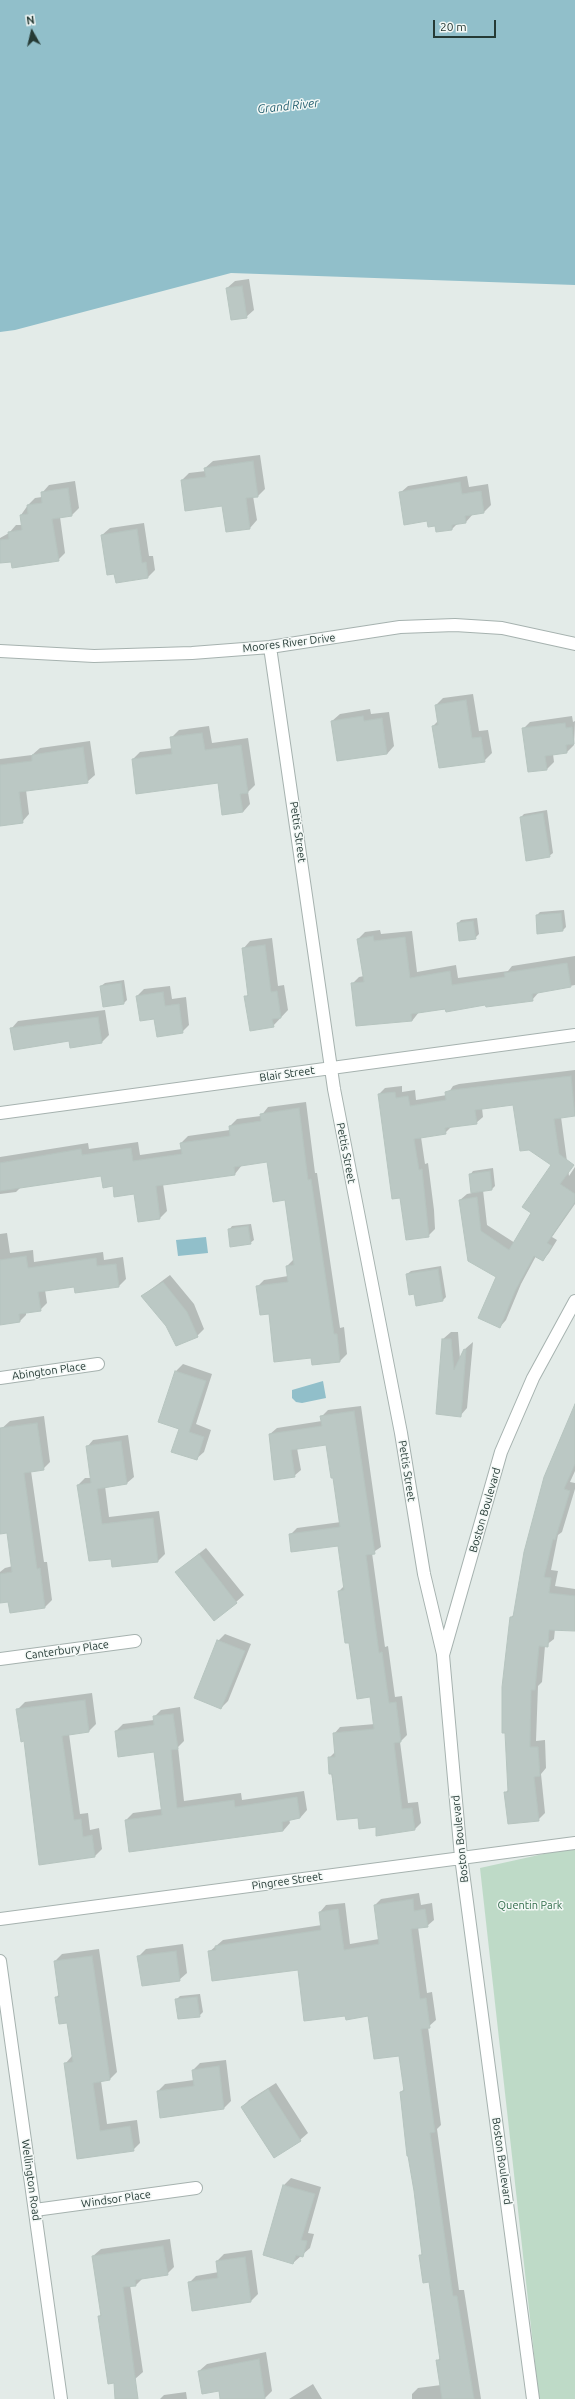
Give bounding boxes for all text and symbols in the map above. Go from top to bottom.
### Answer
north arrow [12,12,52,52]
scale bar [435,12,498,38]
text: N [25,14,35,27]
text: 20 m [440,20,467,33]
water label: Grand River [257,96,319,116]
street label: Moores River Drive [242,631,336,655]
street label: Pettis Street [287,801,309,863]
street label: Blair Street [259,1064,315,1084]
street label: Pettis Street [334,1121,358,1185]
street label: Abington Place [11,1359,87,1383]
street label: Pettis Street [396,1439,418,1503]
street label: Boston Boulevard [467,1466,503,1554]
street label: Canterbury Place [24,1638,110,1662]
street label: Boston Boulevard [449,1795,471,1883]
street label: Pingree Street [251,1869,323,1893]
park label: Quentin Park [498,1898,562,1912]
street label: Boston Boulevard [489,2117,515,2205]
street label: Wellington Road [19,2138,43,2222]
street label: Windsor Place [80,2188,152,2210]

